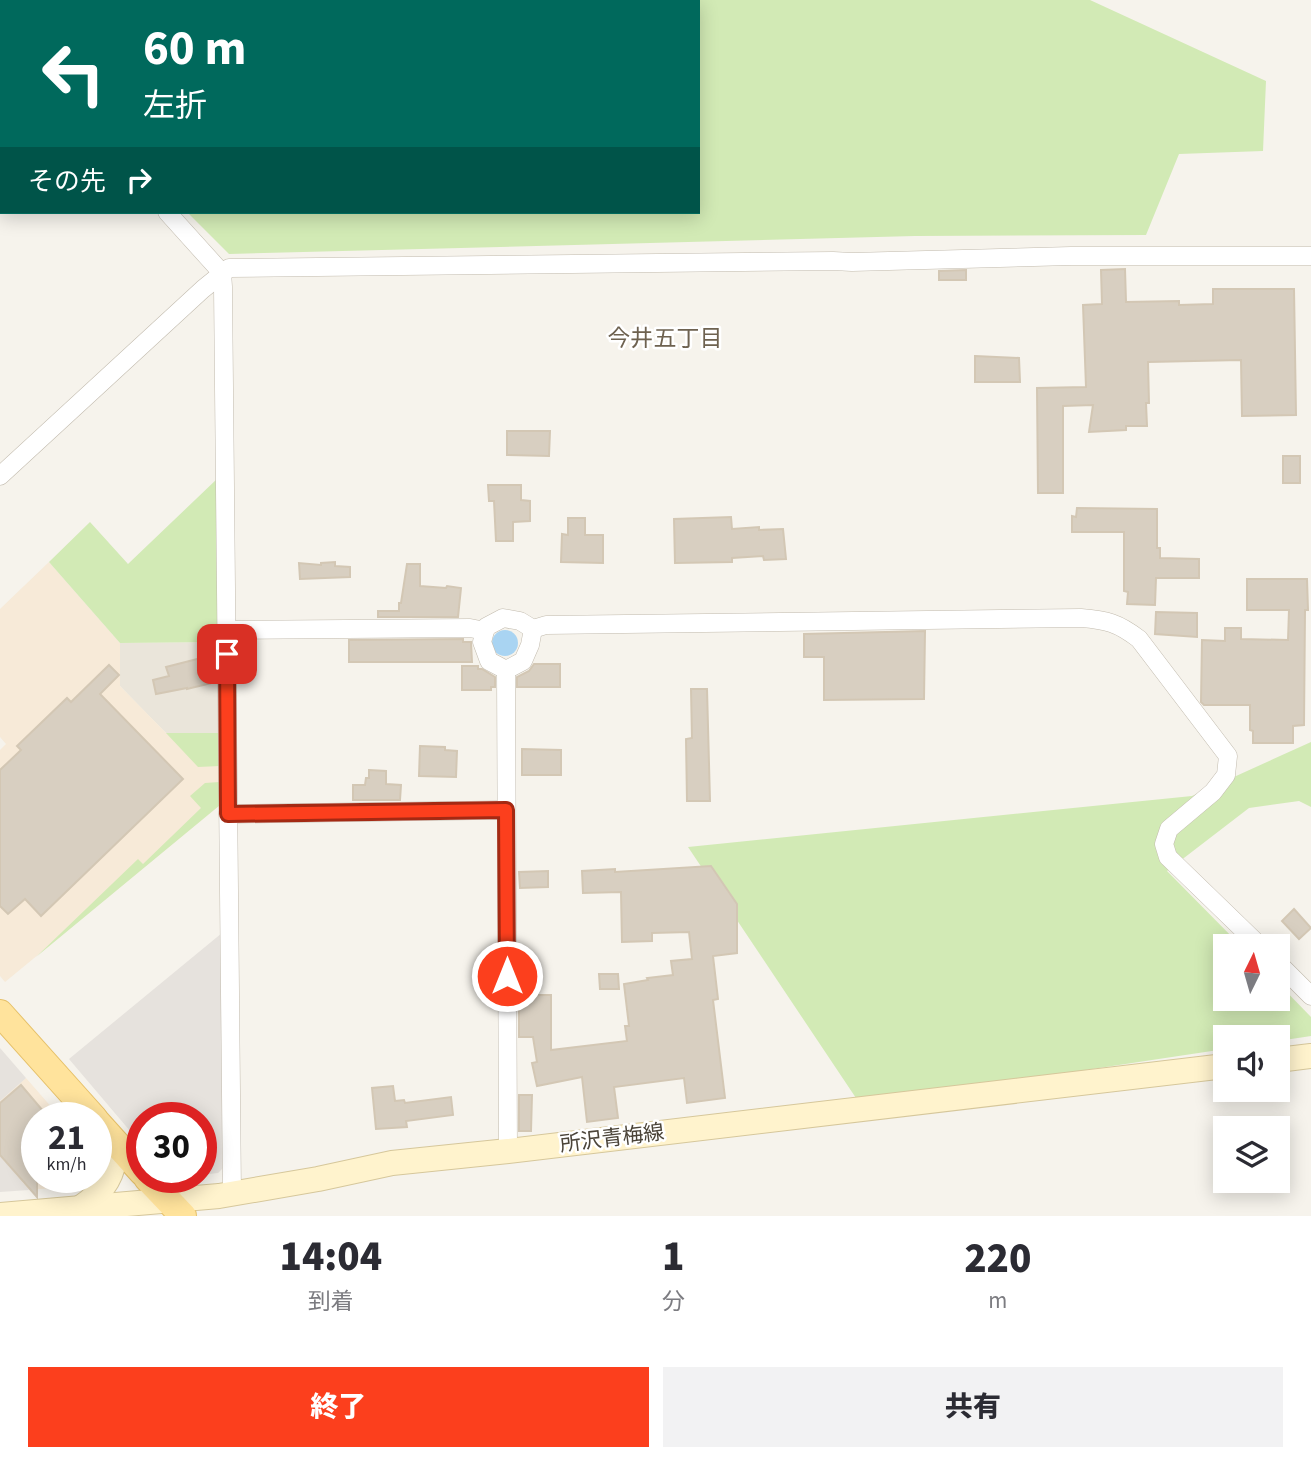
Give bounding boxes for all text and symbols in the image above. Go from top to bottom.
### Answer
text: 60 m [143,14,247,84]
icon: left [28,28,119,119]
text: 左折 [143,83,207,129]
icon: right [120,161,158,199]
text: その先 [28,163,106,200]
district label: 今井五丁目 [608,322,723,355]
pin [197,624,257,684]
icon: arrive [208,635,246,673]
north arrow [1213,934,1290,1012]
map controls [1213,934,1290,1193]
position arrow [470,939,544,1013]
button: sound [1213,1025,1290,1102]
speed limit sign: 30 [126,1102,217,1193]
text: 21 [48,1113,85,1163]
button: layers [1213,1116,1290,1193]
street label: 所沢青梅線 [558,1117,666,1159]
text: km/h [47,1152,86,1177]
text: 14:04 [279,1227,382,1287]
text: 1 [662,1227,684,1287]
text: 220 [964,1229,1031,1289]
text: m [988,1284,1007,1317]
text: 到着 [308,1285,354,1318]
text: 分 [662,1285,685,1318]
button: 終了 [28,1367,649,1447]
button: 共有 [663,1367,1283,1447]

